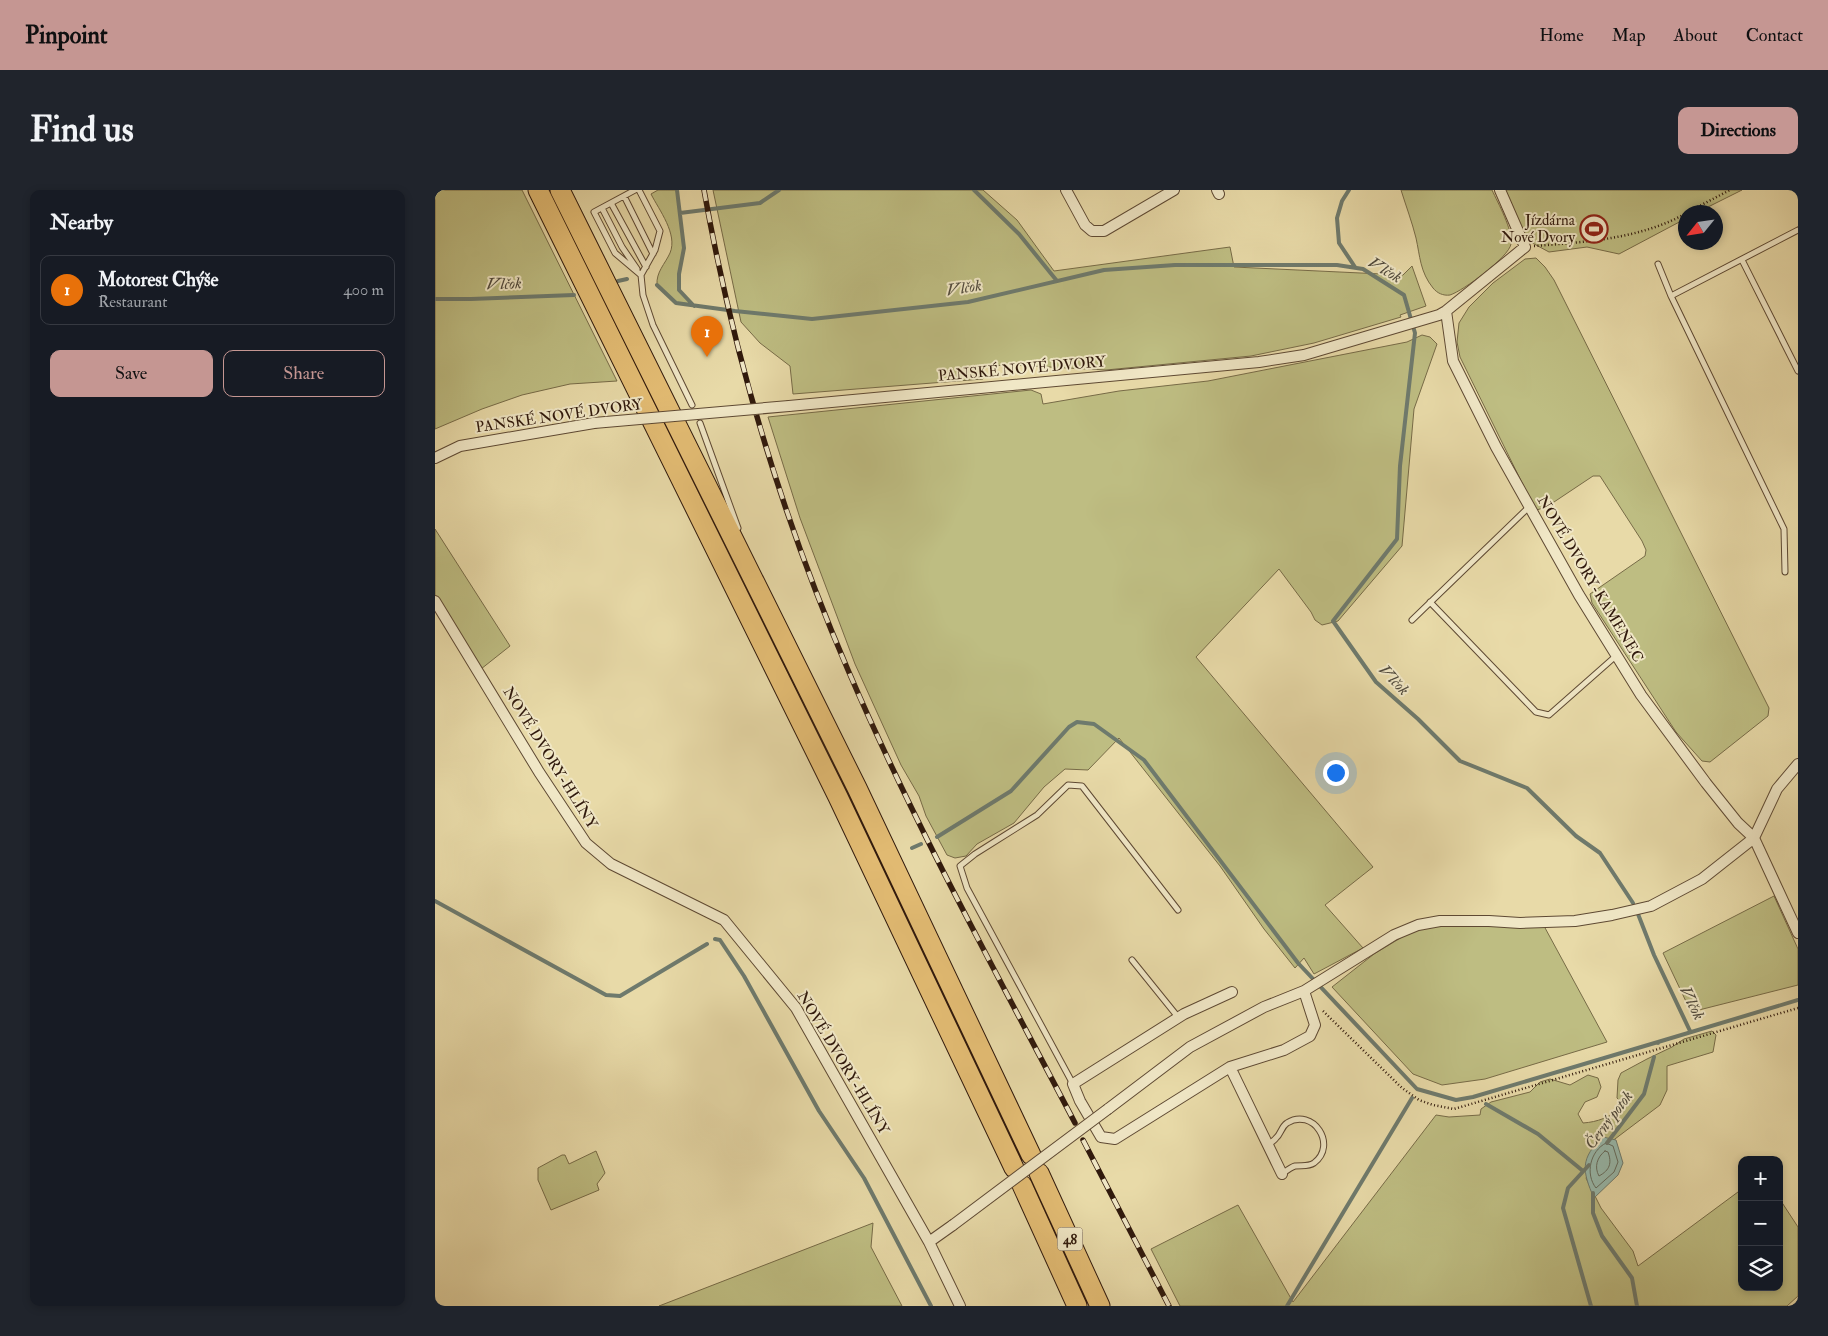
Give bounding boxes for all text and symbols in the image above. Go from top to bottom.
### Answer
text: Pinpoint [25,20,108,51]
text: Home [1539,24,1584,47]
text: Map [1612,24,1646,47]
text: About [1674,24,1718,47]
text: Contact [1746,24,1803,47]
button: Directions [1678,107,1798,154]
text: Find us [30,108,134,152]
north arrow [1678,205,1723,250]
text: Nearby [50,209,113,236]
place label: Jízdárna Nové Dvory [1501,211,1576,247]
sports icon: Jízdárna Nové Dvory [1579,214,1609,244]
water label: Vlčok [1365,252,1406,288]
text: Motorest Chýše [98,268,219,292]
water label: Vlčok [486,273,522,295]
water label: Vlčok [945,275,983,301]
text: 1 [64,280,70,300]
text: 400 m [343,280,384,300]
text: Restaurant [98,292,167,312]
pin: 1 [691,316,723,357]
button: Save [50,350,213,397]
button: Share [223,350,385,397]
street label: PANSKÉ NOVÉ DVORY [937,350,1107,386]
street label: PANSKÉ NOVÉ DVORY [474,393,644,437]
street label: NOVÉ DVORY-KAMENEC [1533,491,1649,666]
water label: Vlčok [1375,660,1414,700]
street label: NOVÉ DVORY-HLÍNY [499,682,604,833]
your location [1323,760,1349,786]
water label: Vlčok [1675,983,1709,1024]
street label: NOVÉ DVORY-HLÍNY [793,987,895,1139]
water label: Černý potok [1581,1087,1638,1153]
map controls [1738,1156,1783,1291]
button: + [1738,1156,1783,1201]
button: − [1738,1201,1783,1246]
road number: 48 [1057,1228,1083,1250]
button: layers [1738,1246,1783,1291]

